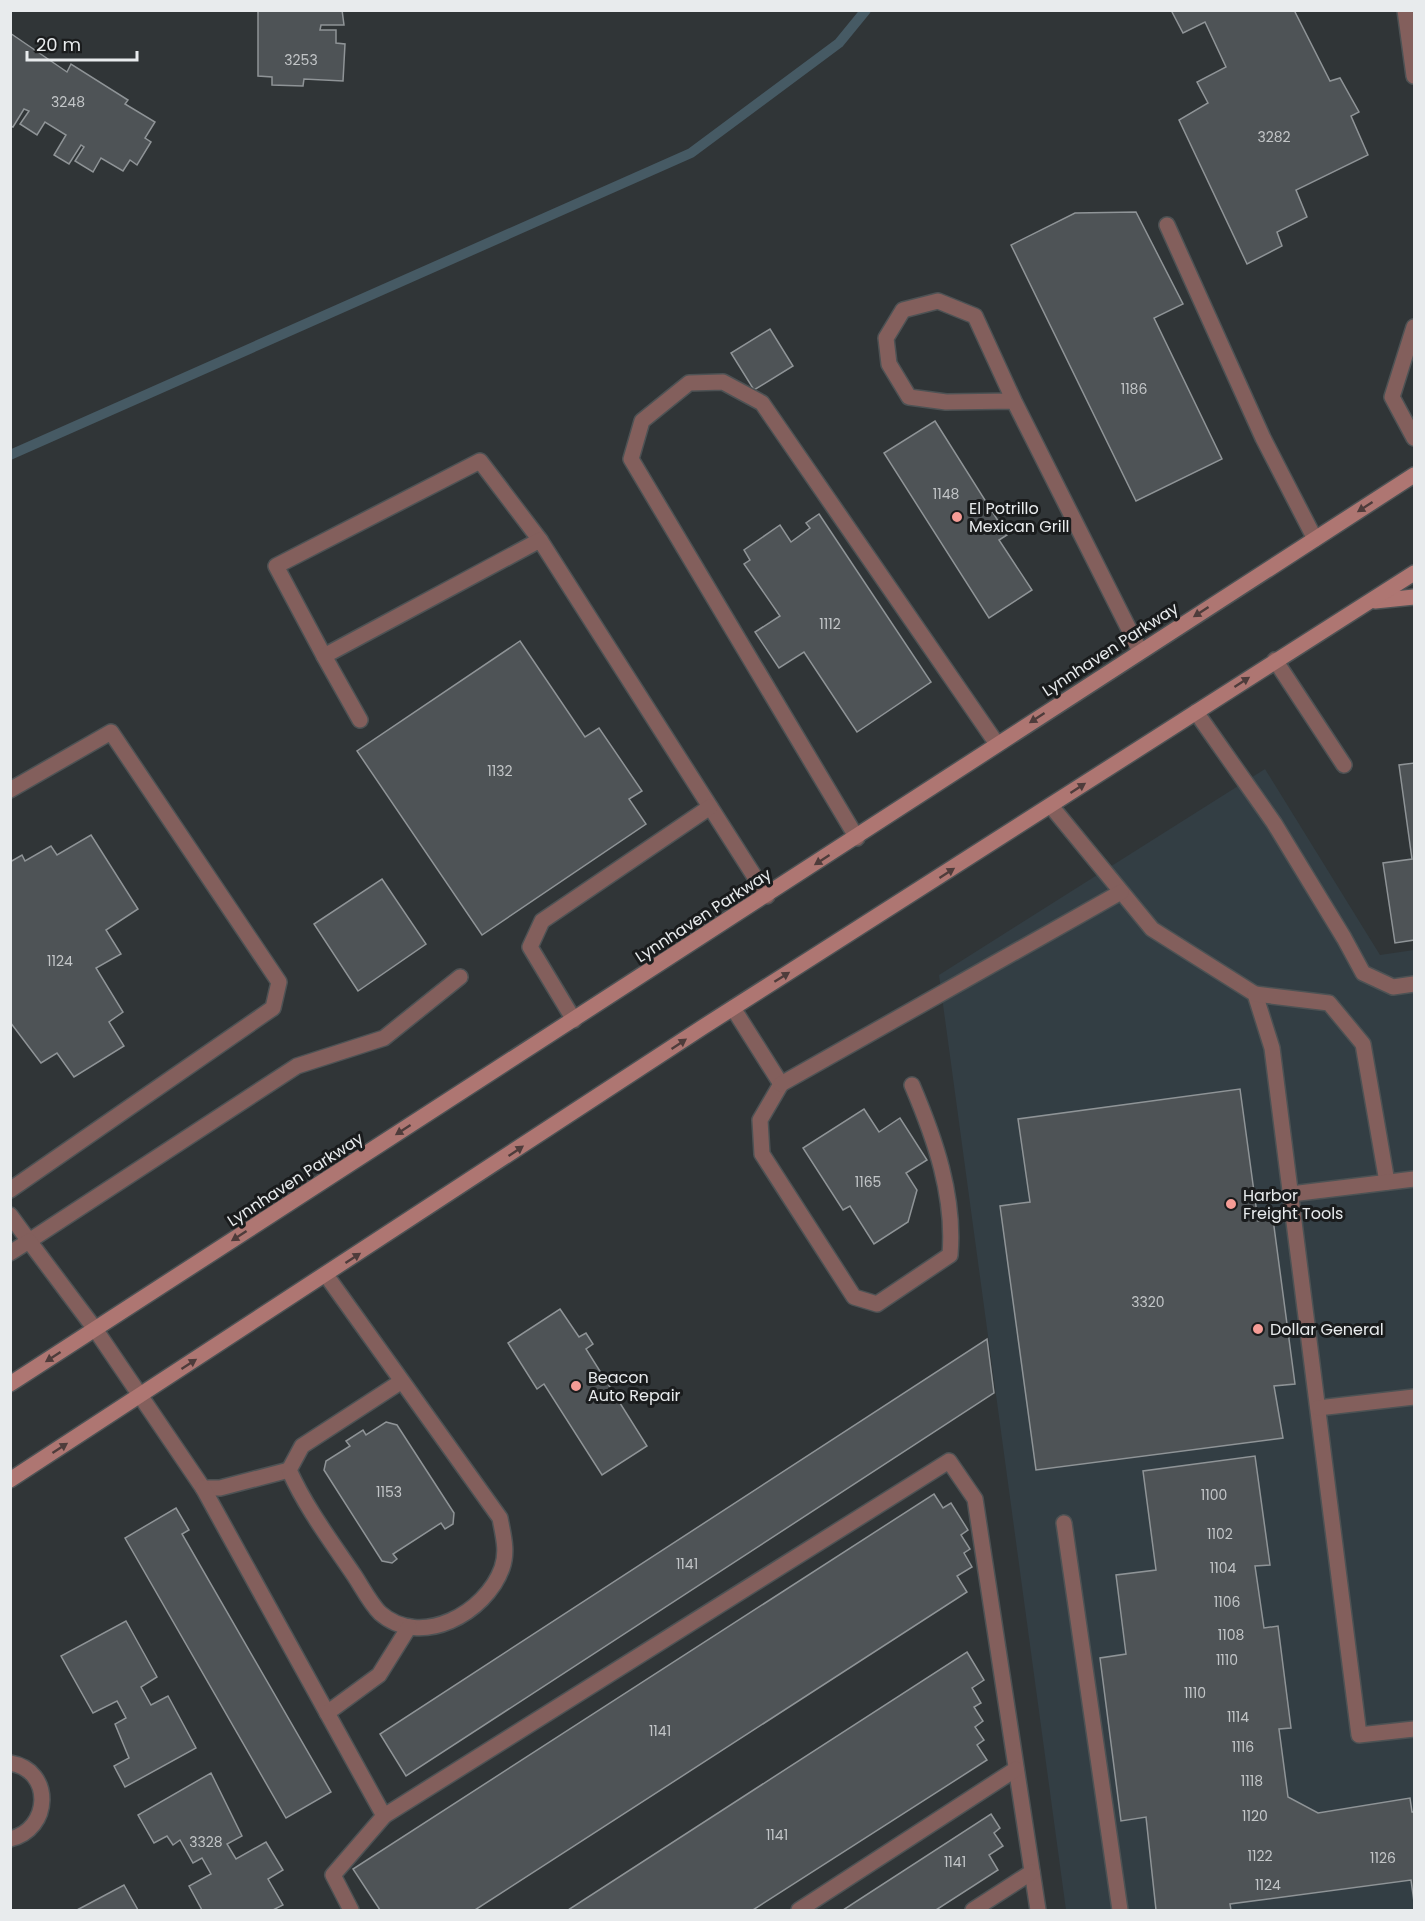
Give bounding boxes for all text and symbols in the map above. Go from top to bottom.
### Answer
scale bar [27,24,136,62]
text: 20 m [36,32,81,57]
house number: 3253 [284,50,318,70]
house number: 3248 [51,92,85,112]
house number: 3282 [1257,127,1291,147]
house number: 1186 [1121,379,1147,399]
house number: 1148 [933,484,959,504]
place label: El Potrillo Mexican Grill [969,497,1070,538]
one-way arrow [1357,501,1373,512]
marker: El Potrillo Mexican Grill [950,510,964,524]
street label: Lynnhaven Parkway [1038,597,1183,702]
one-way arrow [1193,606,1209,617]
house number: 1112 [819,614,841,634]
one-way arrow [1234,677,1250,688]
one-way arrow [1030,712,1046,724]
house number: 1132 [487,761,513,781]
one-way arrow [1070,783,1086,794]
one-way arrow [814,854,830,865]
street label: Lynnhaven Parkway [631,863,776,968]
one-way arrow [939,868,955,879]
house number: 1124 [47,951,73,971]
one-way arrow [774,972,791,983]
one-way arrow [670,1038,687,1049]
one-way arrow [394,1125,411,1136]
street label: Lynnhaven Parkway [223,1127,368,1232]
one-way arrow [508,1146,524,1157]
house number: 1165 [855,1172,881,1192]
place label: Harbor Freight Tools [1243,1184,1343,1225]
marker: Harbor Freight Tools [1224,1197,1238,1211]
one-way arrow [231,1230,247,1241]
one-way arrow [344,1252,361,1263]
house number: 3320 [1131,1292,1165,1312]
place label: Dollar General [1270,1318,1384,1341]
marker: Dollar General [1251,1322,1265,1336]
one-way arrow [44,1351,61,1362]
one-way arrow [181,1359,197,1370]
place label: Beacon Auto Repair [588,1366,681,1407]
marker: Beacon Auto Repair [569,1379,583,1393]
one-way arrow [51,1443,68,1454]
house number: 1153 [376,1482,402,1502]
house number: 1100 [1201,1485,1227,1505]
house number: 1102 [1207,1524,1233,1544]
house number: 1141 [676,1554,698,1574]
house number: 1104 [1210,1558,1236,1578]
house number: 1106 [1214,1592,1240,1612]
house number: 1108 [1218,1625,1244,1645]
house number: 1110 [1216,1650,1238,1670]
house number: 1110 [1184,1683,1206,1703]
house number: 1114 [1227,1707,1249,1727]
house number: 1141 [649,1721,671,1741]
house number: 1116 [1232,1737,1254,1757]
house number: 1118 [1241,1771,1263,1791]
house number: 1120 [1242,1806,1268,1826]
house number: 1141 [766,1825,788,1845]
house number: 3328 [189,1832,223,1852]
house number: 1122 [1247,1846,1273,1866]
house number: 1126 [1370,1848,1396,1868]
house number: 1141 [944,1852,966,1872]
house number: 1124 [1255,1875,1281,1895]

